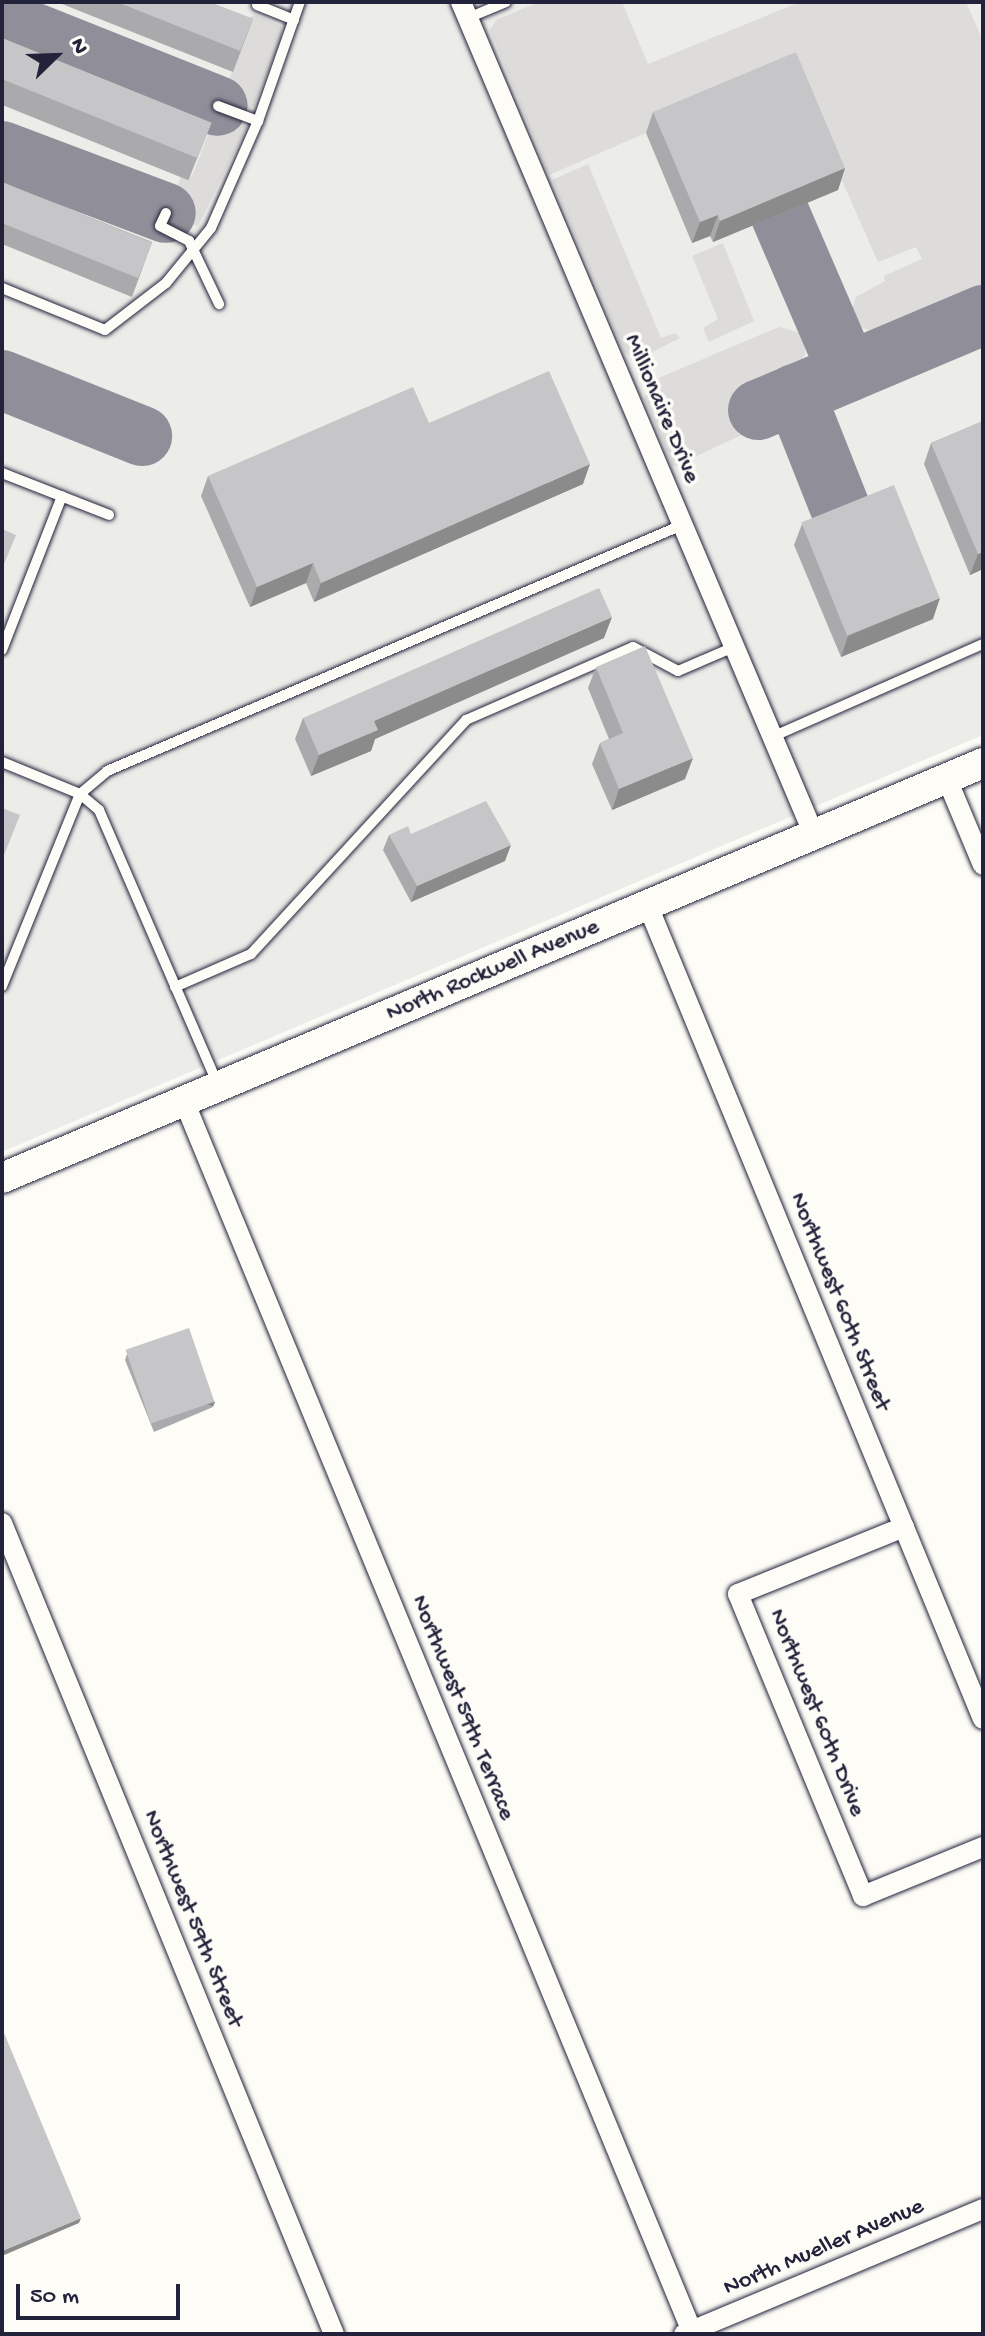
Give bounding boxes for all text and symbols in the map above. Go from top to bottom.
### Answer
north arrow [16,16,96,96]
text: N [63,35,93,58]
street label: Millionaire Drive [617,330,705,488]
street label: North Rockwell Avenue [382,913,604,1029]
street label: Northwest 60th Street [782,1189,896,1415]
street label: Northwest 59th Terrace [404,1591,520,1825]
street label: Northwest 60th Drive [761,1605,871,1821]
street label: Northwest 59th Street [135,1806,249,2032]
street label: North Mueller Avenue [720,2193,928,2303]
scale bar [20,2268,184,2318]
text: 50 m [30,2283,79,2312]

